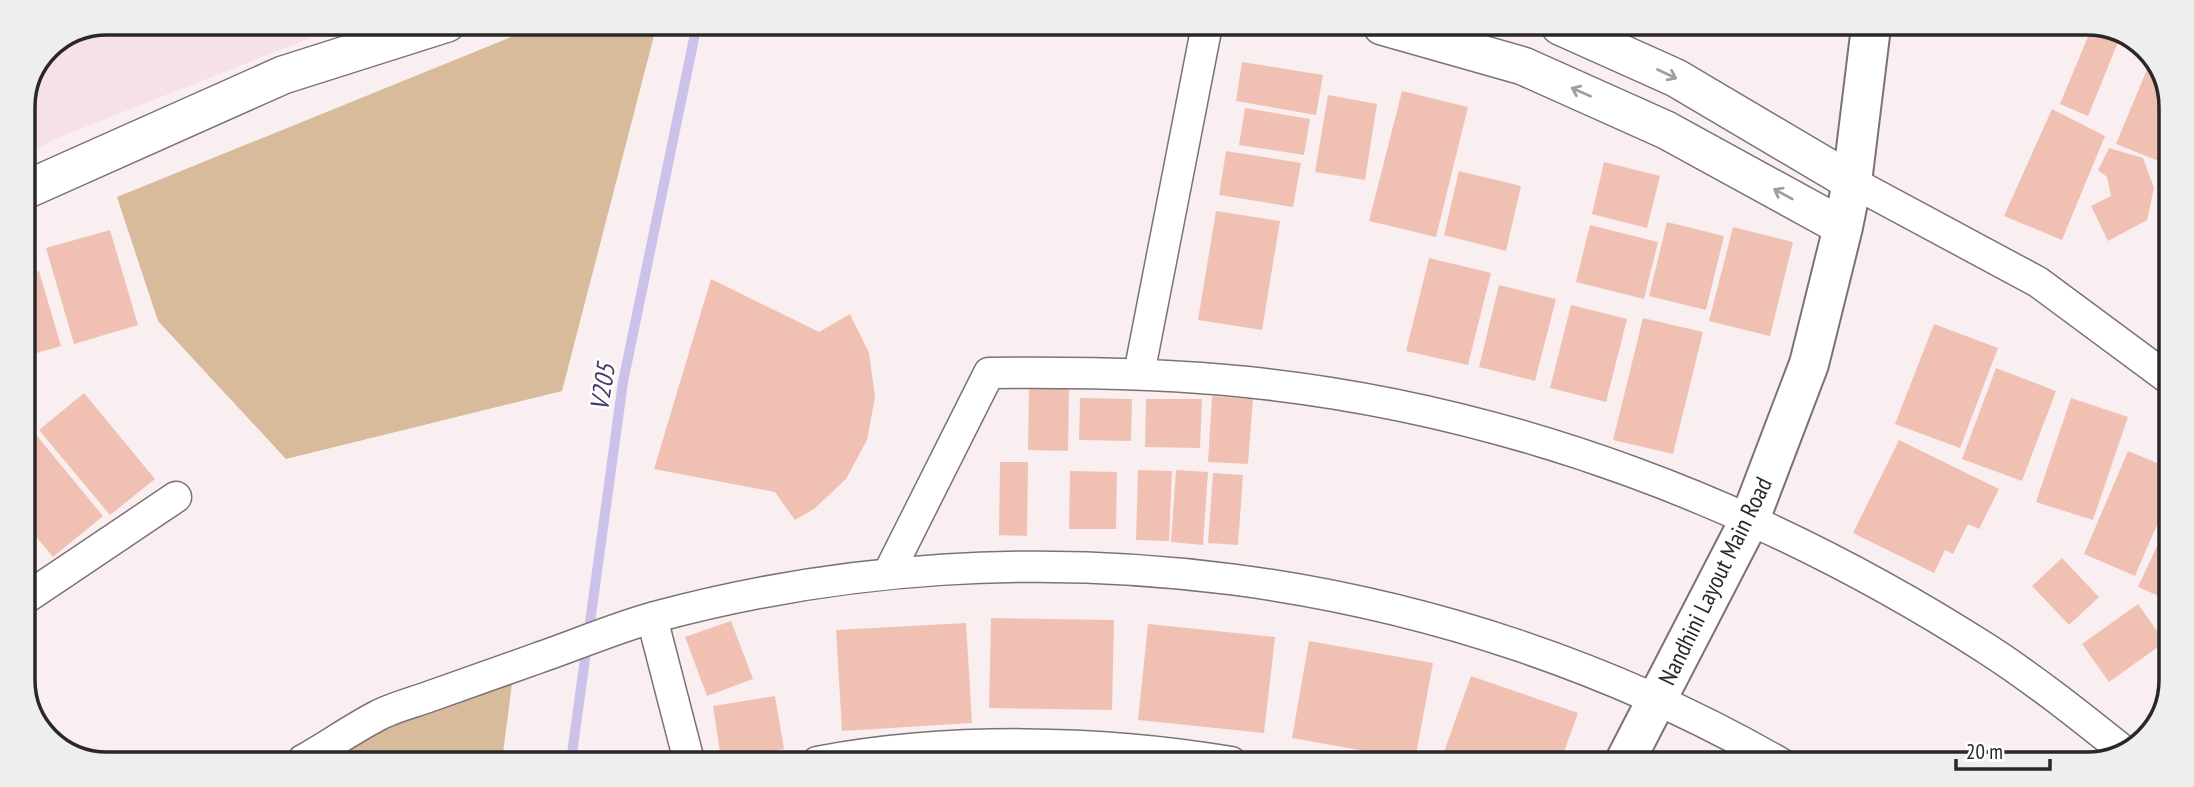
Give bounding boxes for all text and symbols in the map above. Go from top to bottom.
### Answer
one-way arrow [1656,68,1677,81]
one-way arrow [1570,85,1592,98]
one-way arrow [1774,187,1794,201]
water label: V205 [582,359,622,413]
street label: Nandhini Layout Main Road [1651,472,1779,690]
scale bar [1956,728,2050,772]
text: 20 m [1966,738,2003,765]

